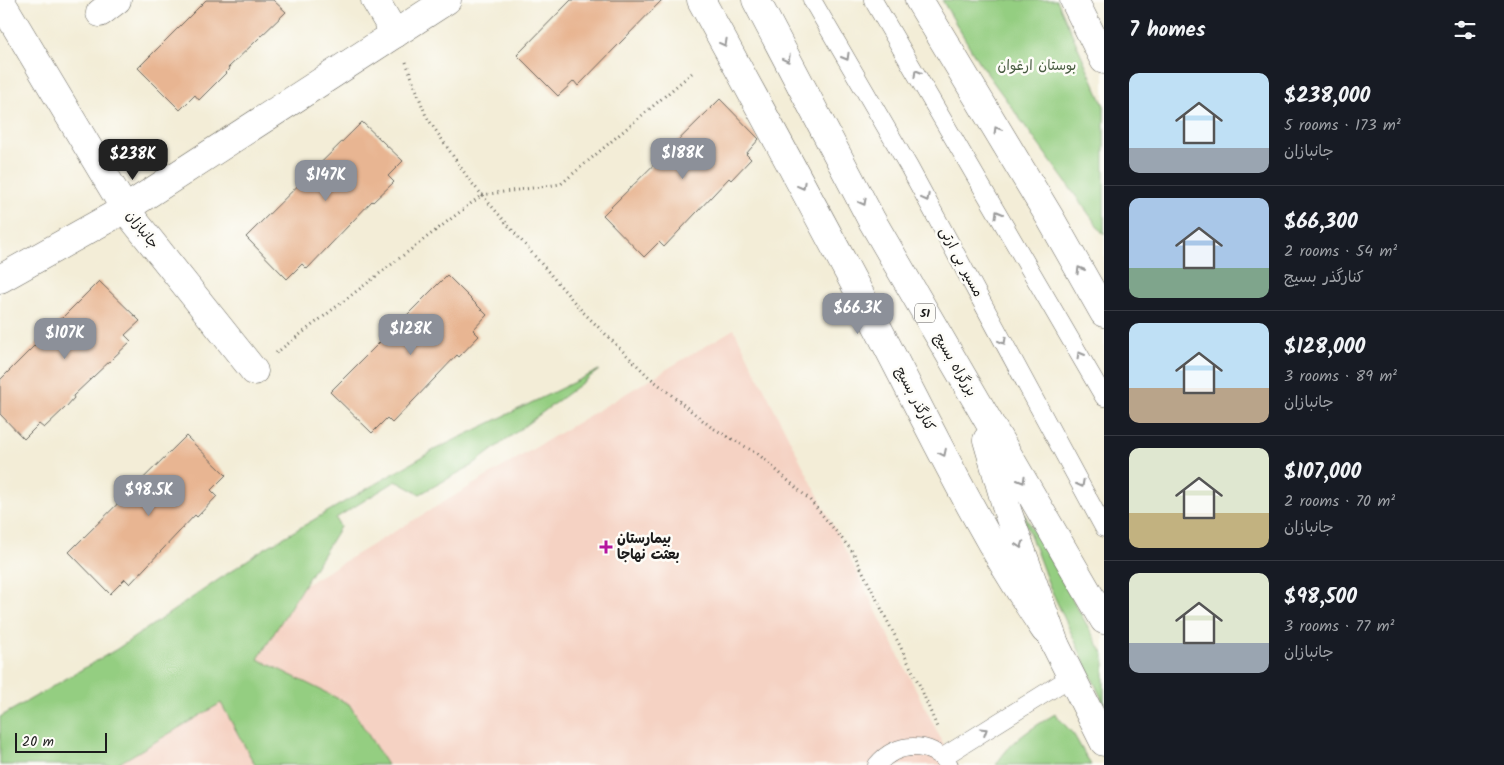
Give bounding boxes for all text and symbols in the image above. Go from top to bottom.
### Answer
text: 7 homes [1129,14,1206,47]
icon: filters [1451,16,1479,44]
one-way arrow [718,37,728,46]
one-way arrow [839,52,849,61]
one-way arrow [781,53,791,62]
park label: بوستان ارغوان [998,55,1076,77]
one-way arrow [913,70,923,79]
text: $238,000 [1284,80,1370,113]
icon: home [1169,93,1229,153]
text: 5 rooms · 173 m² [1284,113,1401,138]
one-way arrow [994,127,1004,136]
pin: $238K [98,138,168,181]
pin: $188K [648,138,718,180]
text: جانبازان [1284,139,1334,164]
text: $188K [662,141,704,166]
text: $238K [110,142,156,167]
pin: $147K [291,160,361,202]
text: $147K [306,163,346,188]
one-way arrow [796,180,806,189]
one-way arrow [920,193,930,202]
one-way arrow [857,197,867,206]
street label: جانبازان [120,206,164,254]
text: $66,300 [1284,206,1358,239]
one-way arrow [995,210,1005,219]
icon: home [1169,218,1229,278]
street label: مسیر بی ارتی [933,223,989,301]
text: 2 rooms · 54 m² [1284,239,1397,264]
text: کنارگذر بسیج [1284,265,1364,290]
one-way arrow [1076,267,1086,276]
pin: $66.3K [817,292,899,335]
text: $66.3K [834,296,883,321]
road number: 51 [915,304,935,322]
pin: $128K [376,314,446,356]
text: $128K [390,317,432,342]
pin: $107K [30,318,100,360]
text: $107K [45,321,85,346]
street label: بزرگراه بسیج [928,329,982,401]
text: $128,000 [1284,331,1365,364]
one-way arrow [997,336,1007,345]
icon: home [1169,343,1229,403]
one-way arrow [1076,351,1086,360]
street label: کنارگذر بسیج [889,363,941,435]
text: 3 rooms · 89 m² [1284,364,1397,389]
text: جانبازان [1284,390,1334,415]
one-way arrow [936,448,947,457]
text: $107,000 [1284,456,1361,489]
icon: home [1169,468,1229,528]
pin: $98.5K [108,474,190,517]
one-way arrow [1015,475,1025,484]
text: $98.5K [125,478,173,503]
one-way arrow [1074,479,1084,488]
text: 2 rooms · 70 m² [1284,489,1395,514]
text: جانبازان [1284,515,1334,540]
place label: بیمارستان بعثت نهاجا [617,528,680,566]
marker: بیمارستان بعثت نهاجا [599,540,613,554]
one-way arrow [1014,540,1024,549]
text: $98,500 [1284,581,1357,614]
icon: home [1169,593,1229,653]
text: 3 rooms · 77 m² [1284,614,1394,639]
text: جانبازان [1284,640,1334,665]
one-way arrow [979,727,988,737]
scale bar [15,730,108,753]
text: 20 m [22,731,54,753]

